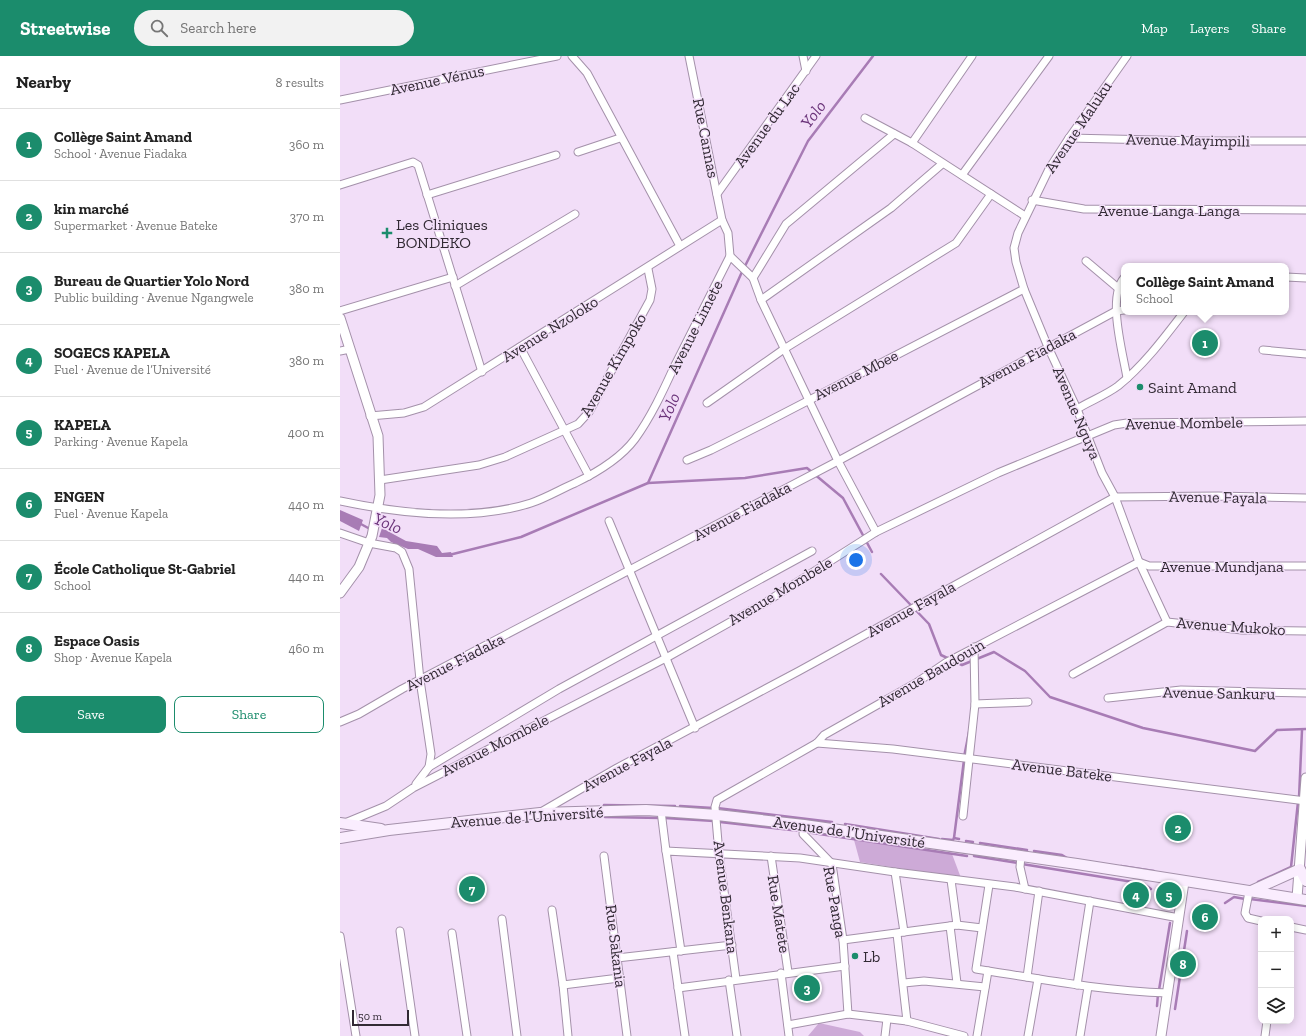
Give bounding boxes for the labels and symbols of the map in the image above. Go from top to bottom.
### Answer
street label: Avenue Vénus [388,61,486,99]
street label: Avenue Maluku [1040,78,1116,176]
street label: Avenue du Lac [730,79,804,171]
street label: Rue Cannas [689,96,723,180]
water label: Yolo [796,96,830,132]
street label: Avenue Mayimpili [1126,129,1251,151]
street label: Avenue Langa Langa [1098,201,1240,220]
place label: Les Cliniques BONDEKO [396,215,488,252]
marker: Les Cliniques BONDEKO [381,227,393,239]
street label: Avenue Limete [663,277,727,377]
street label: Avenue Nzoloko [498,292,602,366]
street label: Avenue Kimpoko [576,310,650,420]
street label: Avenue Fiadaka [975,324,1079,392]
pin: 1 [1192,328,1218,358]
street label: Avenue Mbee [811,346,901,404]
street label: Avenue Nguya [1049,364,1105,463]
place label: Saint Amand [1148,378,1237,397]
marker: Saint Amand [1135,382,1145,392]
water label: Yolo [654,390,684,424]
street label: Avenue Mombele [1125,412,1243,434]
street label: Avenue Fiadaka [690,477,794,545]
street label: Avenue Fayala [1169,487,1268,507]
water label: Yolo [371,508,405,538]
your location [846,550,866,570]
street label: Avenue Mombele [725,552,835,630]
street label: Avenue Mundjana [1160,557,1284,576]
street label: Avenue Fayala [863,577,959,641]
street label: Avenue Mukoko [1176,613,1286,639]
street label: Avenue Fiadaka [403,629,508,695]
street label: Avenue Baudouin [874,634,989,711]
street label: Avenue Sankuru [1162,683,1276,703]
street label: Avenue Mombele [438,710,552,780]
street label: Avenue Fayala [579,732,675,795]
street label: Avenue Bateke [1011,754,1113,786]
street label: Avenue de l’Université [450,802,604,832]
street label: Avenue de l’Université [772,812,926,852]
pin: 2 [1165,813,1191,843]
street label: Avenue Benkana [710,839,742,955]
street label: Rue Panga [819,865,851,940]
pin: 7 [459,874,485,904]
street label: Rue Matete [763,874,795,954]
pin: 4 [1123,880,1149,910]
pin: 5 [1156,880,1182,910]
pin: 6 [1192,902,1218,932]
street label: Rue Sakania [601,903,631,989]
place label: Lb [863,947,880,966]
pin: 8 [1170,949,1196,979]
marker: Lb [850,951,860,961]
pin: 3 [794,973,820,1003]
scale bar [352,1008,409,1027]

